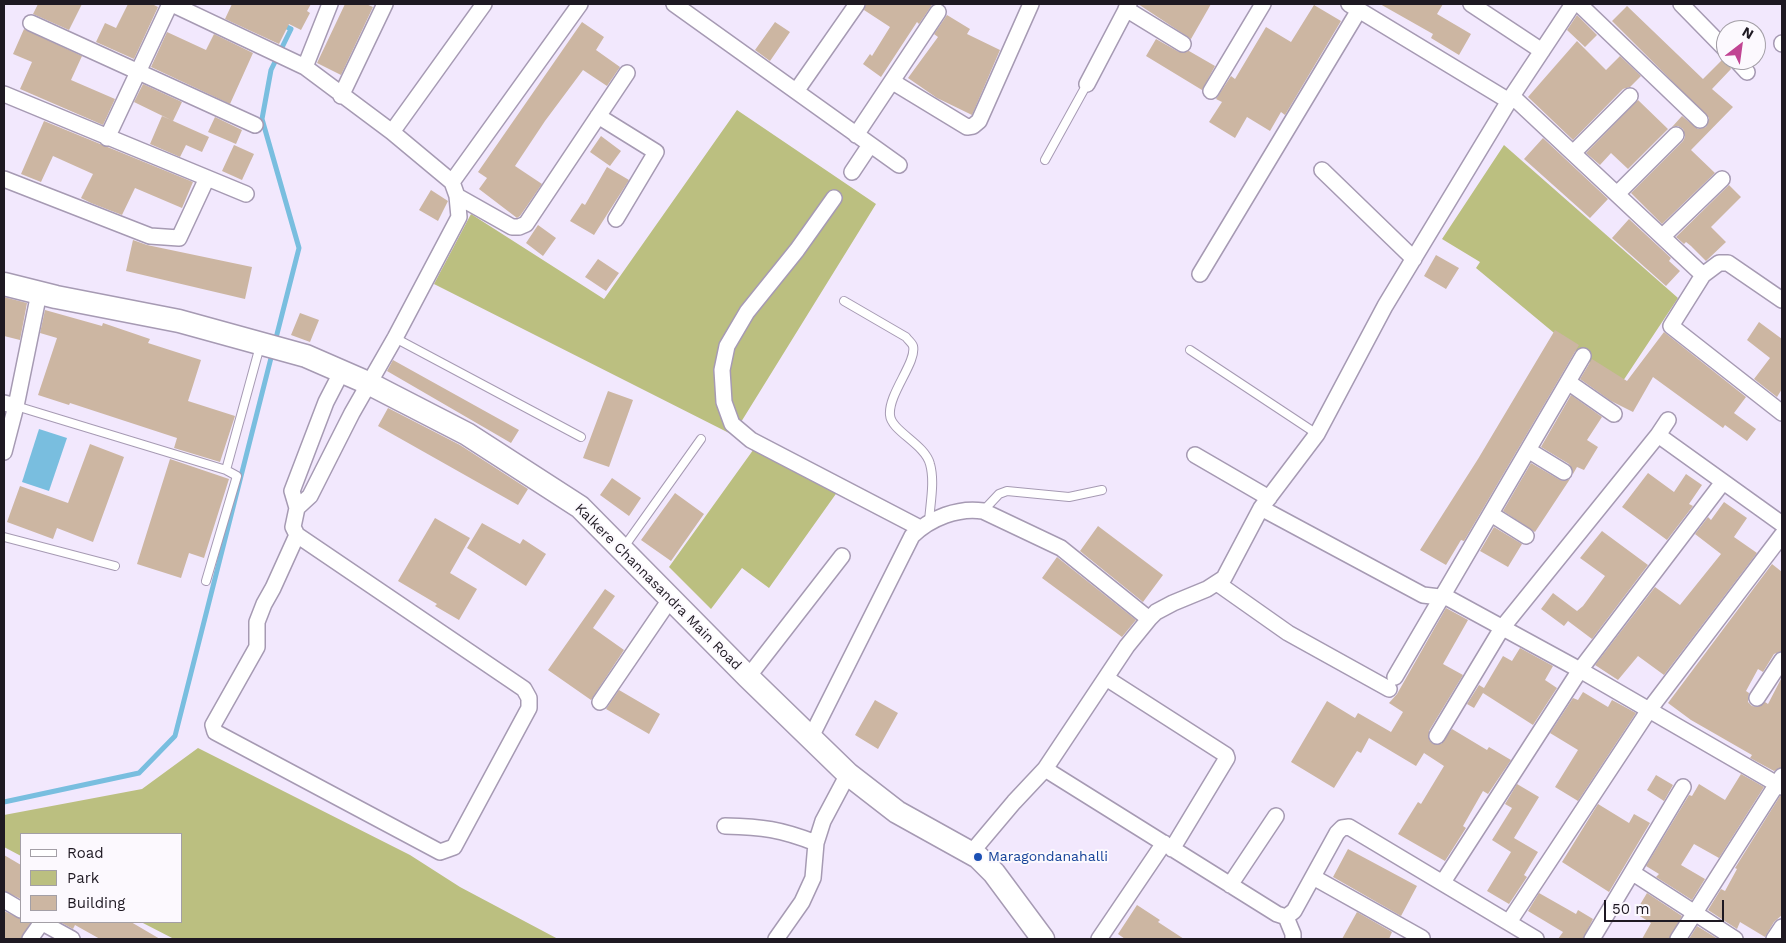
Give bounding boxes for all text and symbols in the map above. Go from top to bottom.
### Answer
north arrow [1716,20,1766,70]
text: N [1740,23,1756,42]
street label: Kalkere Channasandra Main Road [571,500,745,674]
legend [20,833,182,923]
text: Road [67,844,104,862]
place label: Maragondanahalli [988,849,1108,865]
marker: Maragondanahalli [972,851,984,863]
text: Park [67,869,99,887]
scale bar [1606,890,1726,922]
text: Building [67,894,125,912]
text: 50 m [1612,900,1649,918]

